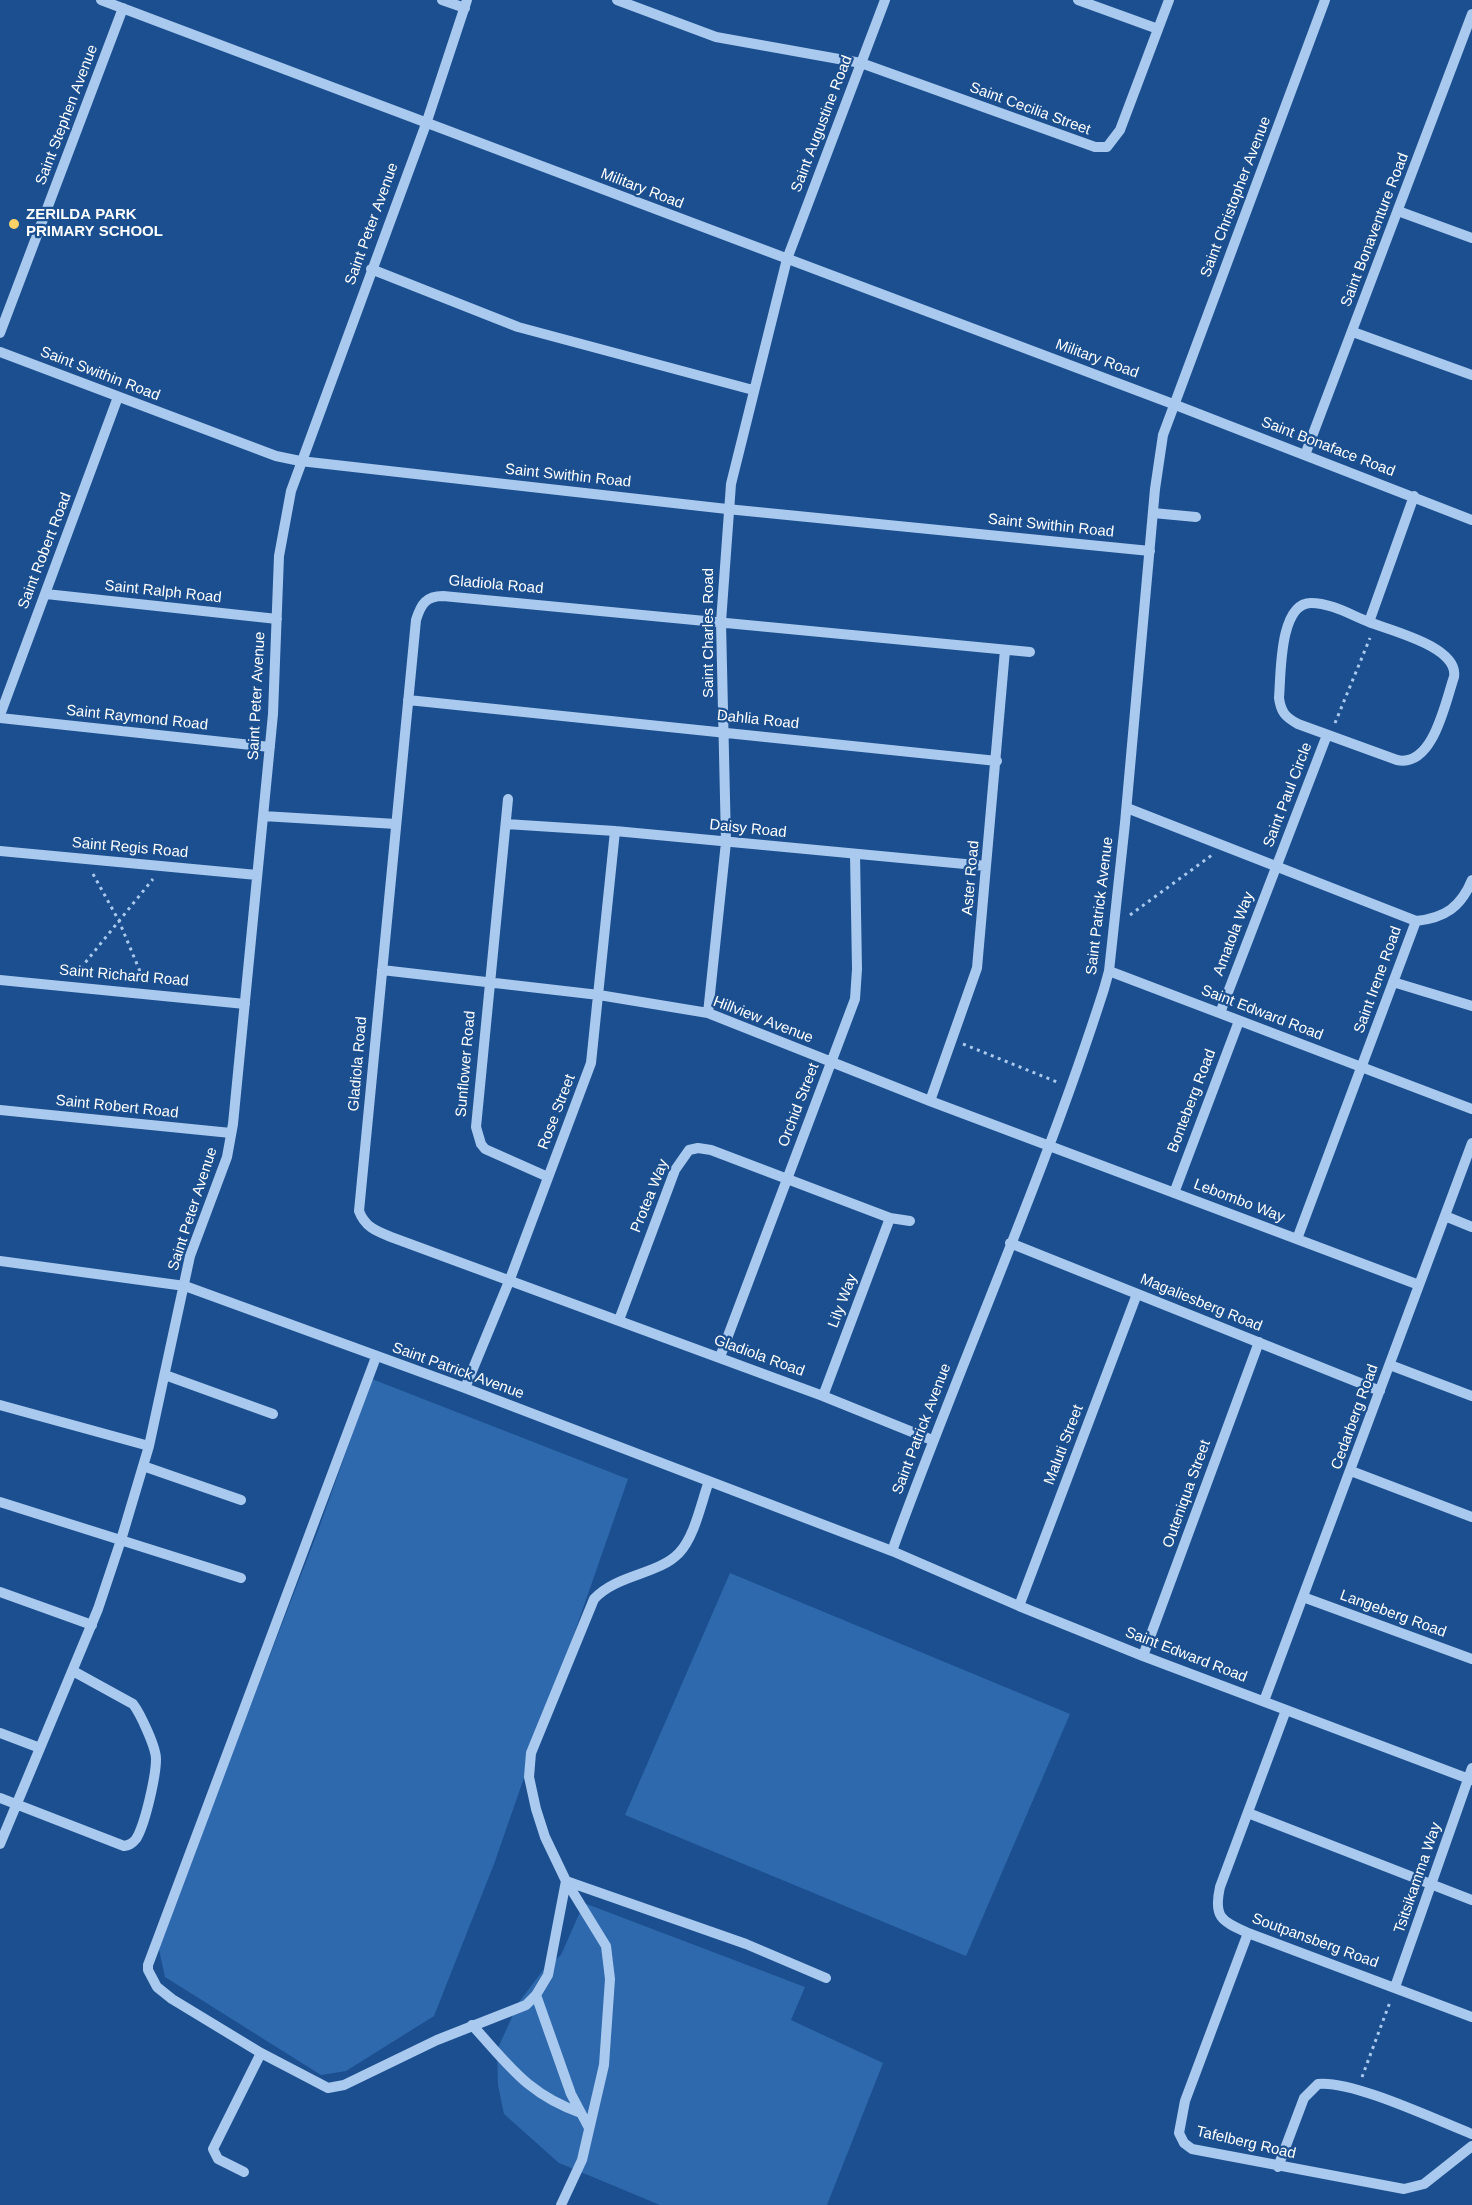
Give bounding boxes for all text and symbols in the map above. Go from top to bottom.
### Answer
street label: Saint Stephen Avenue [32,42,102,188]
street label: Saint Augustine Road [788,53,856,195]
street label: Saint Cecilia Street [967,79,1093,139]
street label: Saint Christopher Avenue [1197,114,1275,280]
street label: Saint Bonaventure Road [1337,150,1413,310]
street label: Saint Peter Avenue [341,160,403,288]
street label: Military Road [598,165,686,213]
place label: ZERILDA PARK PRIMARY SCHOOL [26,206,163,241]
marker: ZERILDA PARK PRIMARY SCHOOL [7,217,21,231]
street label: Military Road [1053,336,1141,382]
street label: Saint Swithin Road [38,343,162,405]
street label: Saint Bonaface Road [1259,413,1397,481]
street label: Saint Swithin Road [504,460,632,492]
street label: Saint Robert Road [14,490,76,612]
street label: Saint Swithin Road [987,510,1115,542]
street label: Saint Charles Road [700,568,718,698]
street label: Gladiola Road [448,572,544,598]
street label: Saint Ralph Road [104,577,222,607]
street label: Saint Peter Avenue [245,631,269,761]
street label: Saint Raymond Road [65,702,209,734]
street label: Dahlia Road [716,707,800,733]
street label: Saint Paul Circle [1260,740,1316,850]
street label: Daisy Road [709,816,787,842]
street label: Saint Regis Road [71,834,189,862]
street label: Saint Patrick Avenue [1083,836,1117,976]
street label: Aster Road [959,840,983,916]
street label: Amatola Way [1210,889,1258,979]
street label: Saint Irene Road [1350,924,1406,1036]
street label: Saint Richard Road [58,961,190,991]
street label: Saint Edward Road [1198,981,1326,1045]
street label: Hillview Avenue [710,993,816,1047]
street label: Sunflower Road [452,1010,480,1118]
street label: Gladiola Road [345,1016,371,1112]
street label: Bonteberg Road [1164,1047,1220,1155]
street label: Orchid Street [775,1061,823,1149]
street label: Rose Street [534,1072,580,1152]
street label: Saint Robert Road [55,1092,179,1122]
street label: Saint Peter Avenue [165,1145,221,1273]
street label: Protea Way [627,1157,673,1235]
street label: Lebombo Way [1191,1175,1287,1227]
street label: Magaliesberg Road [1137,1270,1265,1336]
street label: Lily Way [825,1272,861,1330]
street label: Gladiola Road [711,1331,807,1381]
street label: Saint Patrick Avenue [390,1339,526,1403]
street label: Saint Patrick Avenue [889,1361,955,1497]
street label: Cedarberg Road [1328,1362,1382,1472]
street label: Maluti Street [1041,1402,1087,1488]
street label: Outeniqua Street [1159,1438,1215,1550]
street label: Langeberg Road [1337,1586,1449,1642]
street label: Saint Edward Road [1122,1623,1250,1687]
street label: Tsitsikamma Way [1391,1820,1445,1936]
street label: Soutpansberg Road [1249,1910,1381,1972]
street label: Tafelberg Road [1194,2123,1298,2163]

